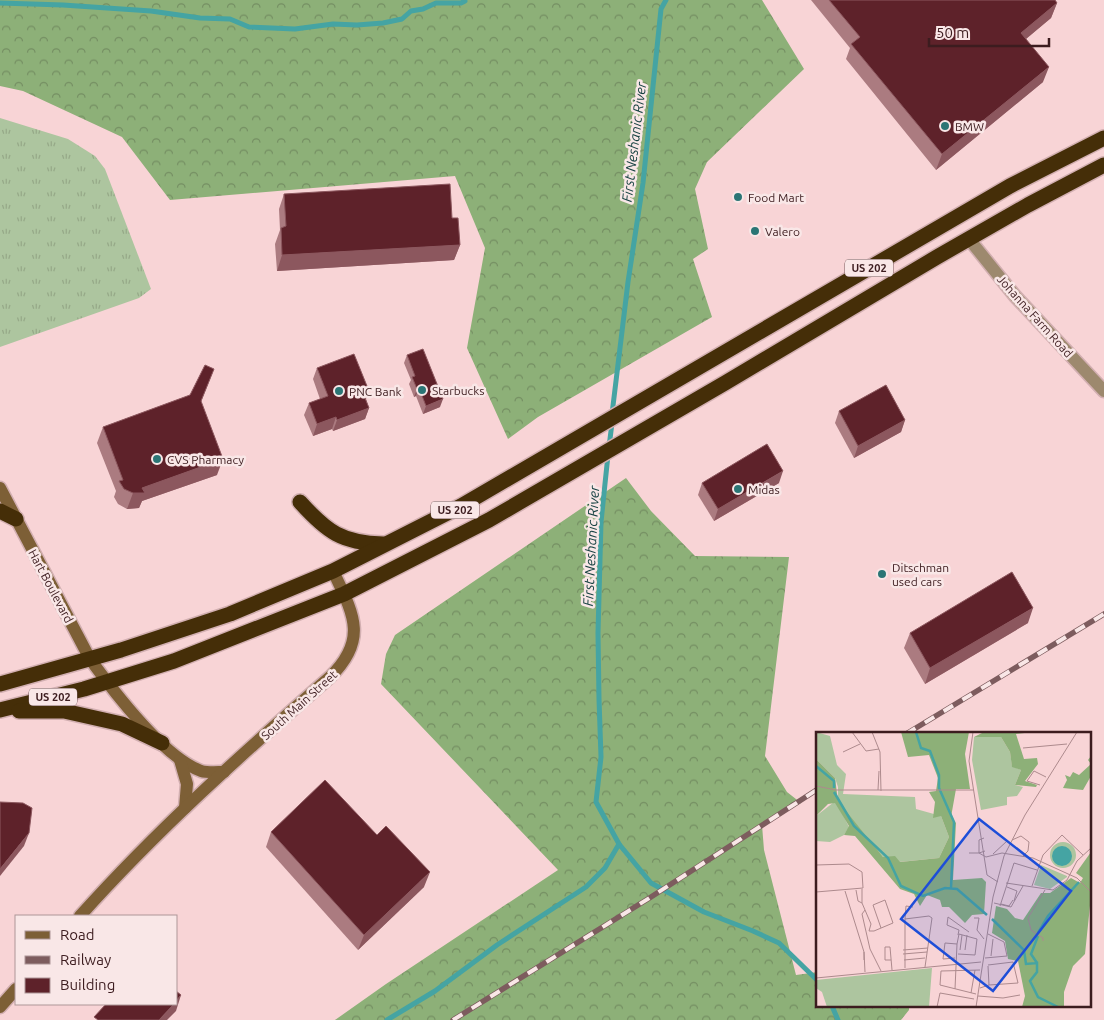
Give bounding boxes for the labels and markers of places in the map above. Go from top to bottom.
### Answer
marker: BMW [939,120,951,132]
place label: BMW [955,120,984,133]
marker: Food Mart [732,191,744,203]
place label: Food Mart [748,191,804,204]
marker: Valero [749,225,761,237]
place label: Valero [765,225,800,238]
marker: Starbucks [416,384,428,396]
place label: Starbucks [432,384,484,397]
marker: PNC Bank [333,385,345,397]
place label: PNC Bank [349,385,402,398]
marker: CVS Pharmacy [151,453,163,465]
place label: CVS Pharmacy [167,453,244,466]
marker: Midas [732,483,744,495]
place label: Midas [748,483,780,496]
place label: Ditschman used cars [892,561,949,588]
marker: Ditschman used cars [876,568,888,580]

